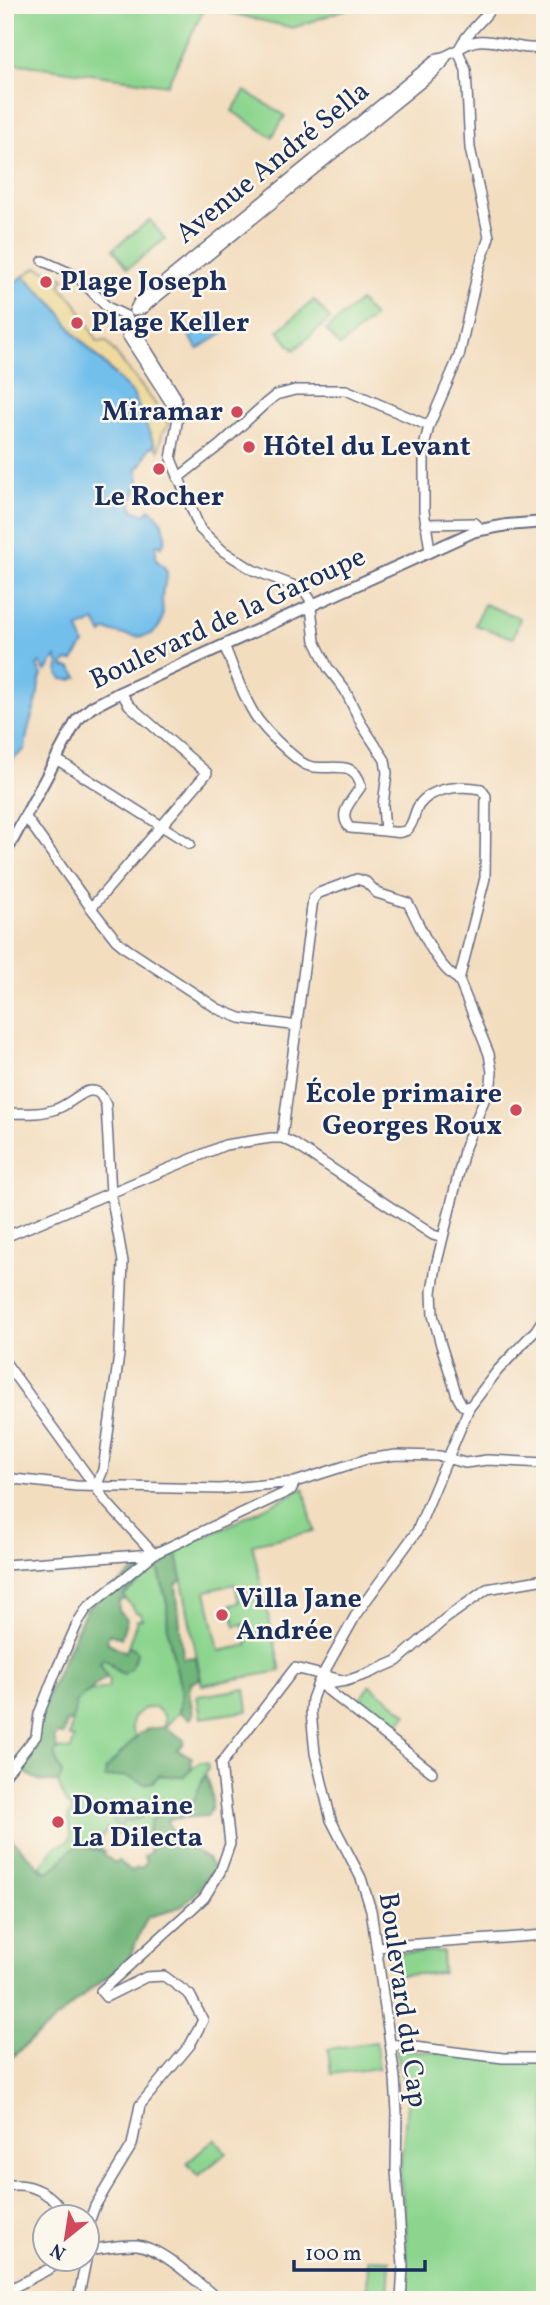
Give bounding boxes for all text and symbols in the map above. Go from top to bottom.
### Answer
street label: Avenue André Sella [168,73,378,253]
place label: Plage Joseph [60,263,227,302]
marker: Plage Joseph [38,274,54,290]
place label: Plage Keller [91,304,249,343]
marker: Plage Keller [69,315,85,331]
place label: Miramar [102,393,223,432]
marker: Miramar [229,404,245,420]
place label: Hôtel du Levant [263,428,471,467]
marker: Hôtel du Levant [241,439,257,455]
marker: Le Rocher [151,461,167,477]
place label: Le Rocher [94,478,224,517]
street label: Boulevard de la Garoupe [84,538,372,700]
place label: École primaire Georges Roux [306,1075,502,1146]
marker: École primaire Georges Roux [508,1102,524,1118]
place label: Villa Jane Andrée [236,1580,362,1651]
marker: Villa Jane Andrée [214,1607,230,1623]
place label: Domaine La Dilecta [72,1787,203,1858]
marker: Domaine La Dilecta [50,1814,66,1830]
street label: Boulevard du Cap [368,1890,436,2110]
north arrow [32,2204,102,2274]
scale bar [294,2228,426,2272]
text: N [46,2236,71,2266]
text: 100 m [305,2240,362,2269]

